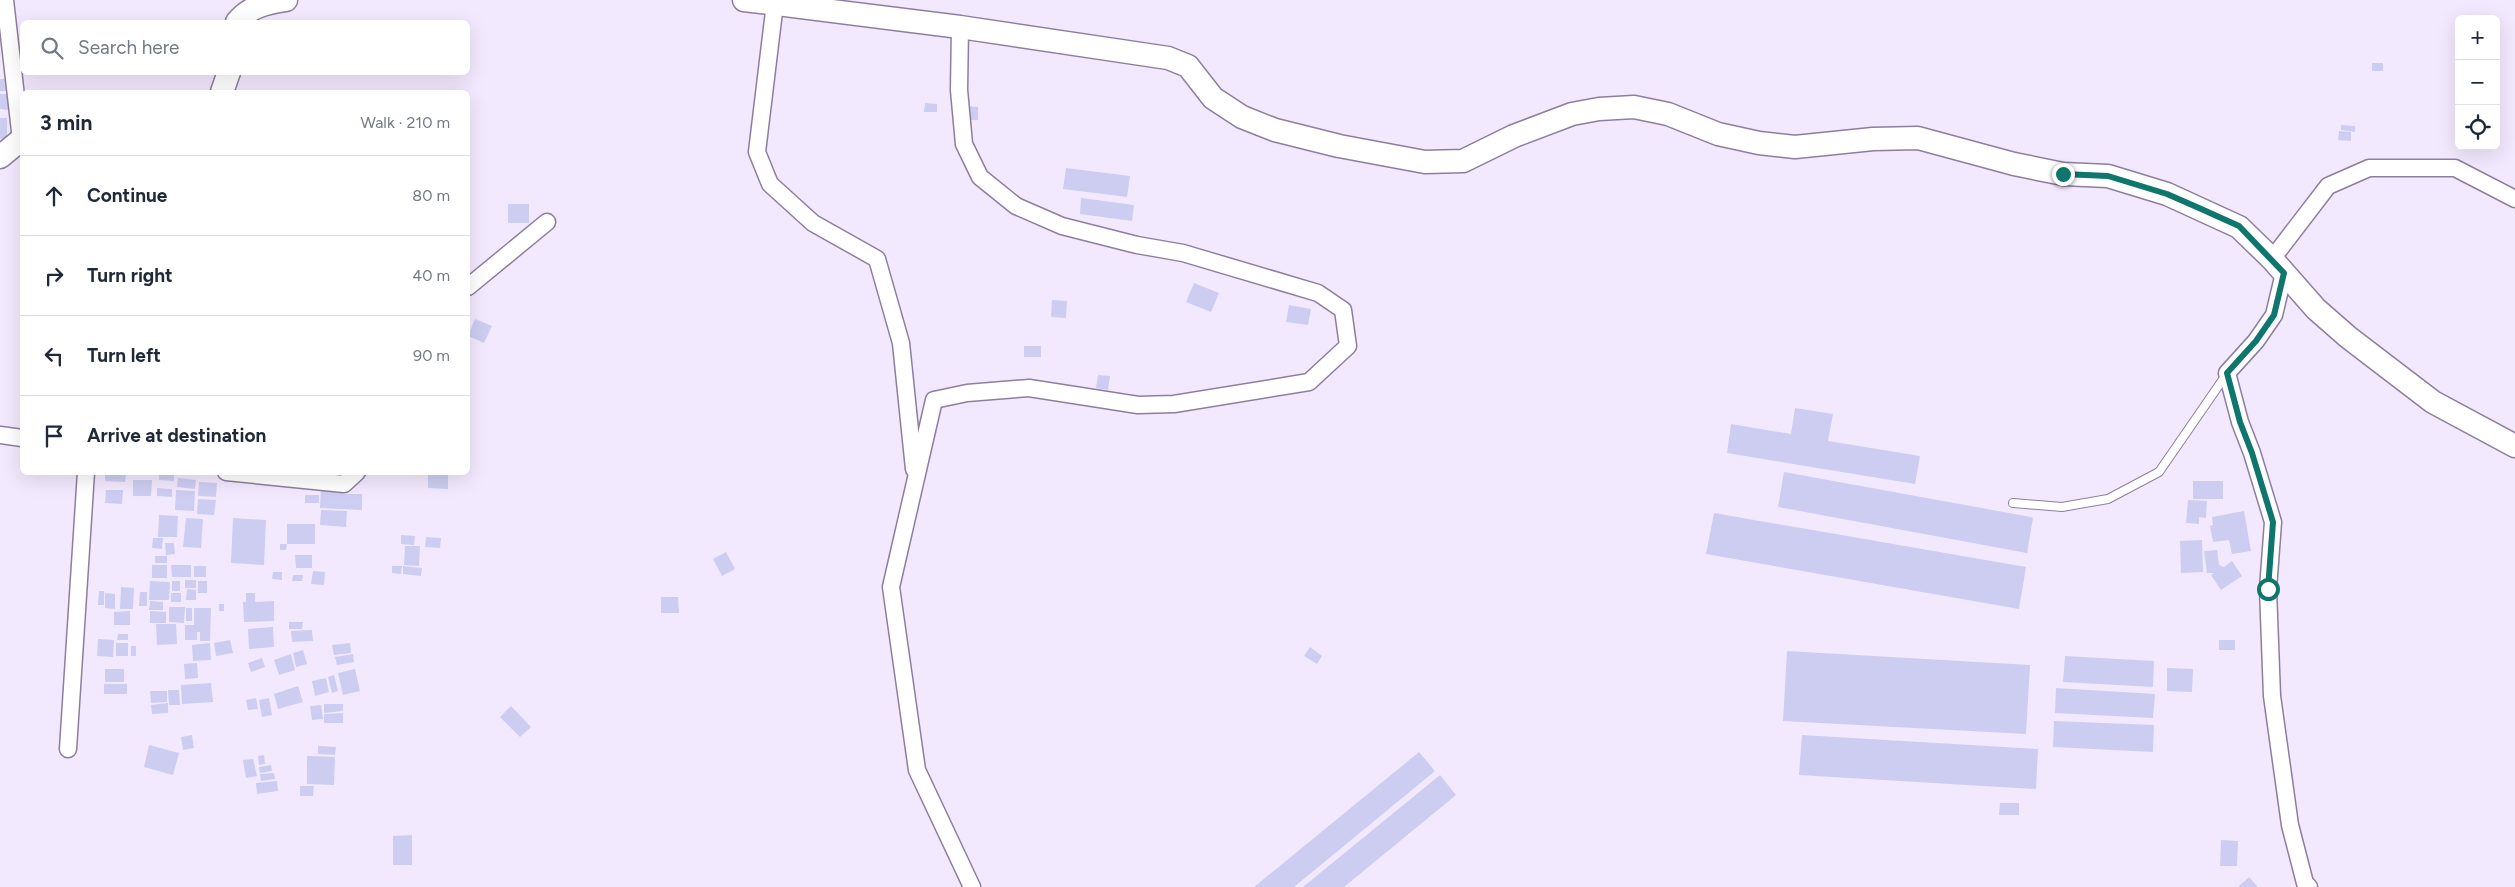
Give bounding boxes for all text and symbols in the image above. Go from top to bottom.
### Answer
map controls [2455,15,2500,150]
button: + [2455,15,2500,60]
search box [20,20,470,75]
icon: search [38,34,66,62]
text: Search here [78,36,180,59]
button: − [2455,60,2500,105]
button: locate [2455,105,2500,150]
text: 3 min [40,110,92,135]
text: Walk · 210 m [361,113,450,132]
route end [2052,163,2075,186]
icon: ahead [40,182,68,210]
text: Continue [87,184,167,207]
text: 80 m [412,186,450,205]
icon: right [40,262,68,290]
text: Turn right [87,264,173,287]
text: 40 m [412,266,450,285]
icon: left [40,342,68,370]
text: Turn left [87,344,161,367]
text: 90 m [413,346,450,365]
icon: arrive [40,422,68,450]
text: Arrive at destination [87,424,266,447]
route start [2257,578,2280,601]

